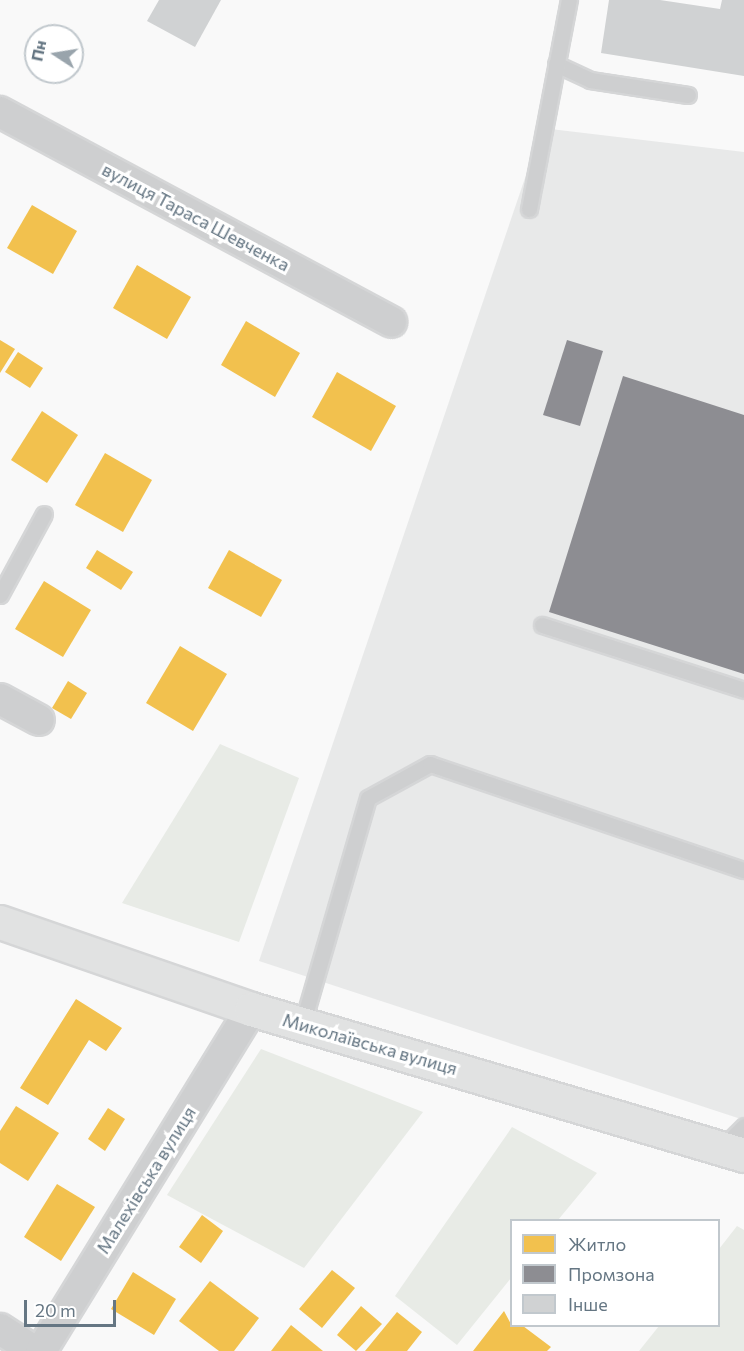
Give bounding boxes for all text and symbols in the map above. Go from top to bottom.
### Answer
north arrow [24,24,84,84]
text: Пн [26,38,49,63]
street label: вулиця Тараса Шевченка [99,158,293,276]
street label: Миколаївська вулиця [280,1009,460,1079]
street label: Малехівська вулиця [92,1102,200,1258]
legend [510,1219,720,1327]
text: Житло [568,1233,626,1255]
text: Промзона [568,1263,655,1285]
scale bar [27,1288,118,1326]
text: Інше [568,1293,608,1315]
text: 20 m [35,1299,76,1321]

